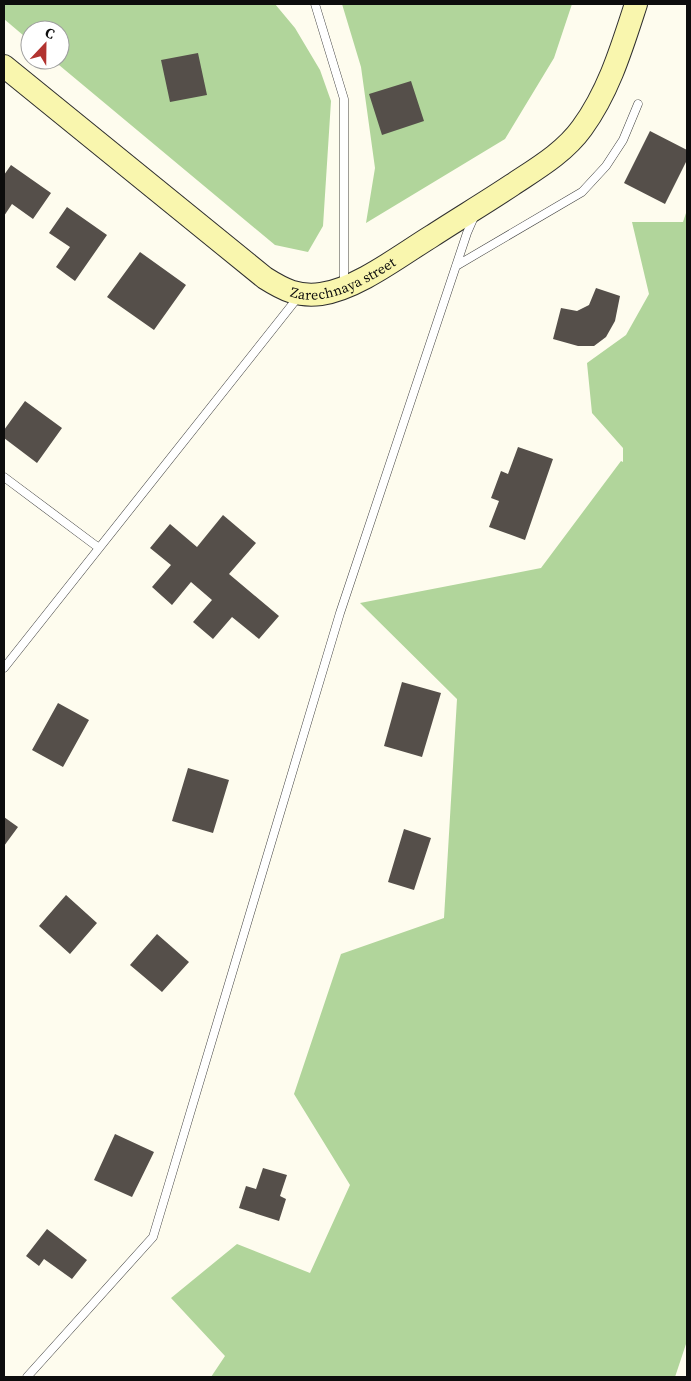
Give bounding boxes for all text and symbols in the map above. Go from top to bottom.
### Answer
north arrow [20,20,70,70]
text: С [42,22,58,44]
street label: Zarechnaya street [288,252,400,305]

